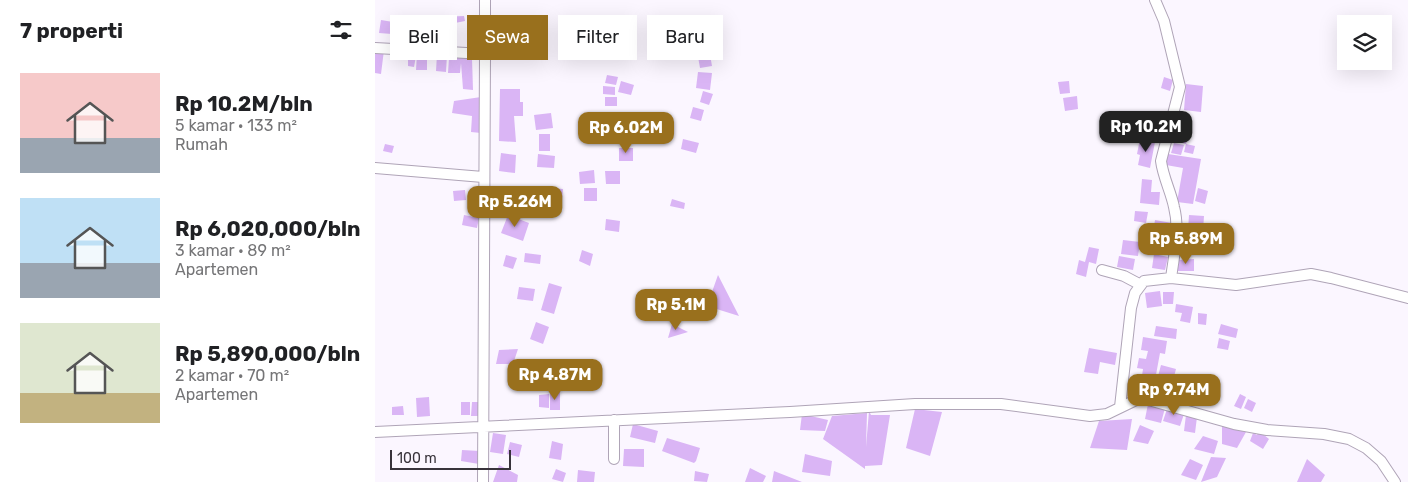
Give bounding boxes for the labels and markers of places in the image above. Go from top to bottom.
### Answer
pin: Rp 10.2M [1094,110,1198,153]
pin: Rp 6.02M [574,112,678,154]
pin: Rp 5.26M [463,186,567,228]
pin: Rp 5.89M [1134,222,1238,265]
pin: Rp 5.1M [630,288,722,331]
pin: Rp 4.87M [503,358,607,401]
pin: Rp 9.74M [1122,374,1226,416]

